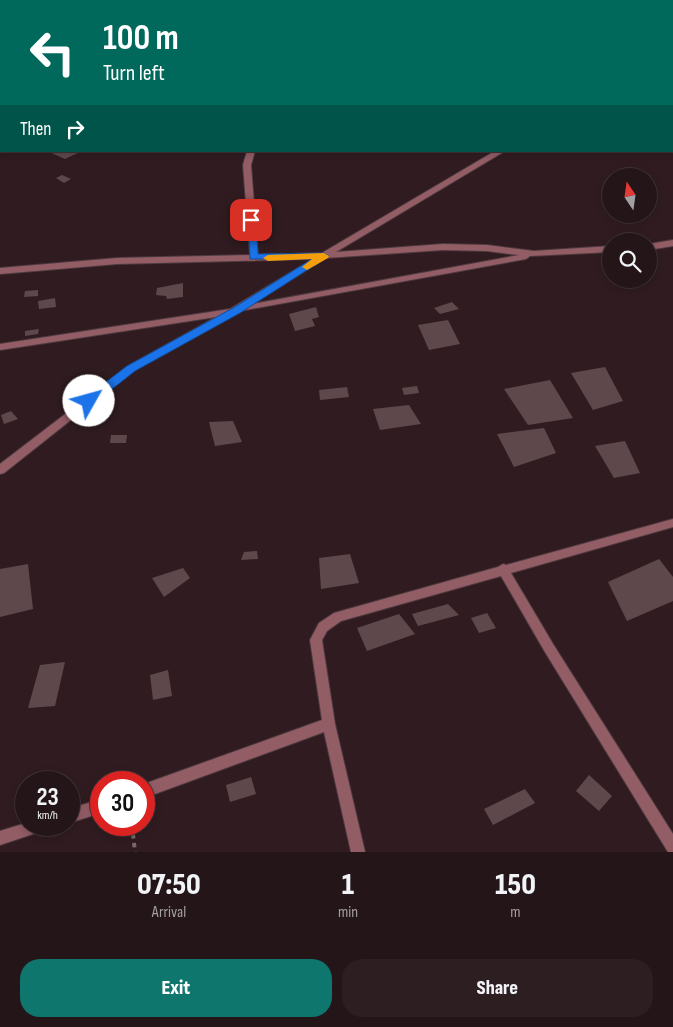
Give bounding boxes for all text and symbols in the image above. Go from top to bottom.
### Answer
text: 100 m [103,17,179,60]
icon: left [20,20,85,85]
text: Turn left [103,60,165,87]
icon: right [61,115,89,143]
text: Then [20,118,51,141]
north arrow [602,168,658,222]
map controls [602,168,657,288]
pin [230,199,272,241]
icon: arrive [237,206,265,234]
button: search [602,233,657,288]
position arrow [62,374,114,426]
speed limit sign: 30 [90,771,155,836]
text: 23 [36,782,59,813]
text: km/h [37,808,58,823]
text: 07:50 [137,867,201,903]
text: 1 [342,867,354,903]
text: 150 [495,867,536,903]
text: Arrival [152,903,186,922]
text: min [338,903,358,922]
text: m [510,903,521,922]
button: Exit [20,959,332,1017]
button: Share [342,959,653,1017]

